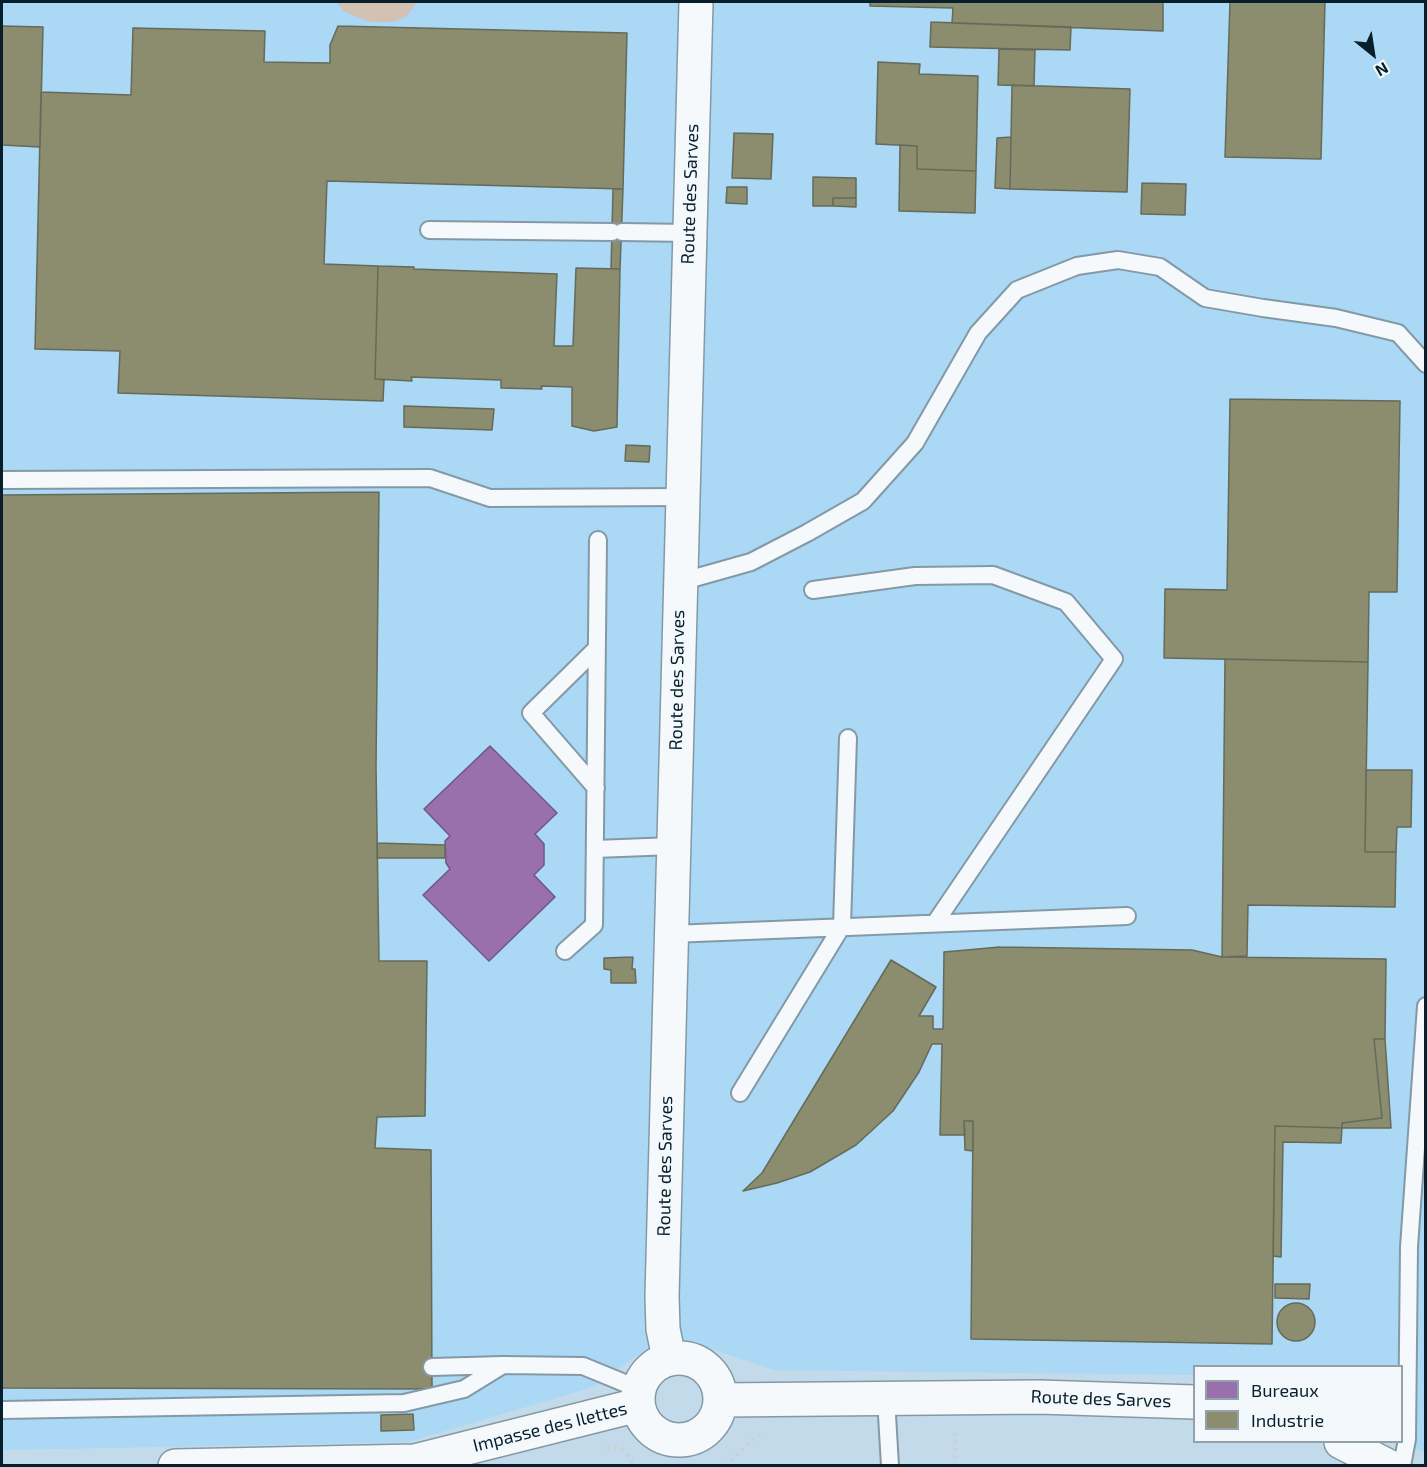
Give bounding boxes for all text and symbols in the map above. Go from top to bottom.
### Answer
north arrow [1343,24,1403,84]
text: N [1372,59,1392,81]
street label: Route des Sarves [677,123,703,265]
street label: Route des Sarves [665,610,689,750]
street label: Route des Sarves [653,1096,677,1236]
legend [1193,1365,1403,1443]
text: Bureaux [1251,1379,1319,1401]
street label: Route des Sarves [1030,1386,1172,1412]
street label: Impasse des Ilettes [471,1397,629,1457]
text: Industrie [1251,1409,1324,1431]

